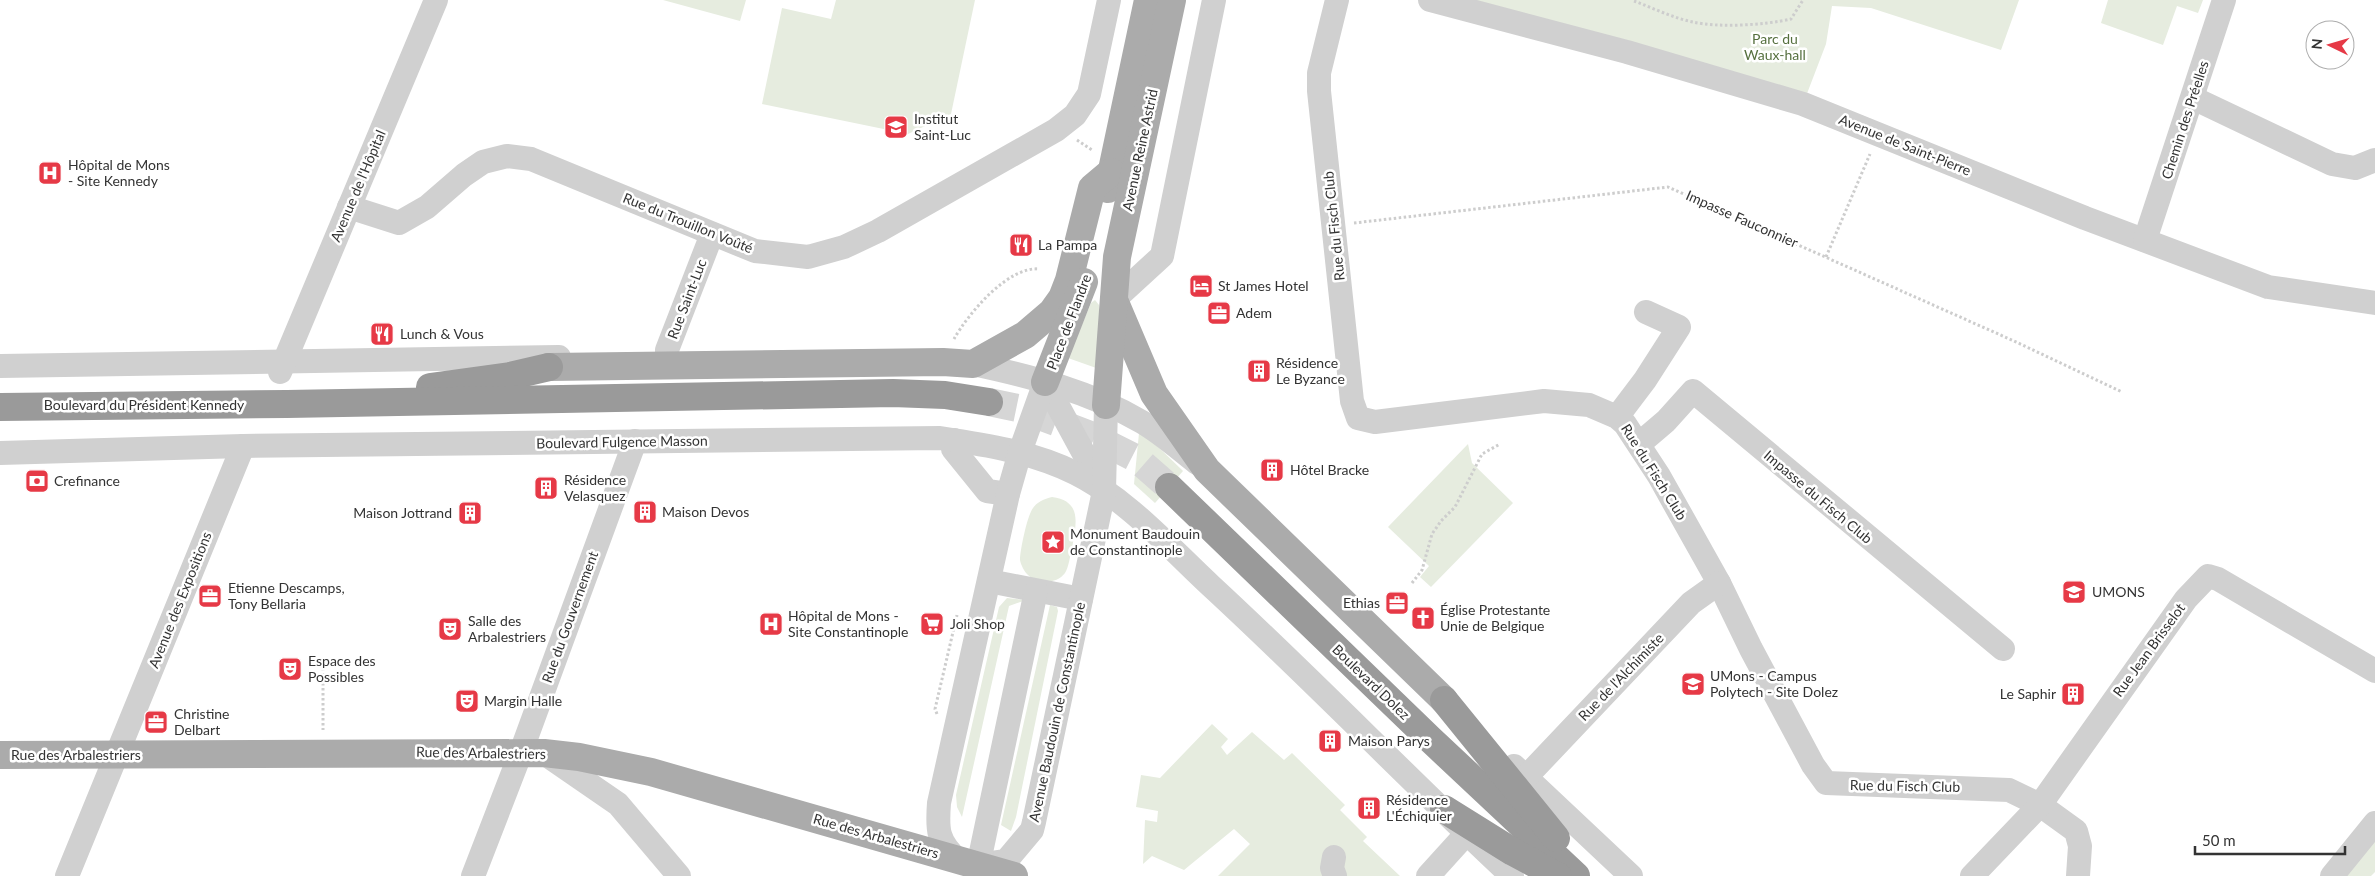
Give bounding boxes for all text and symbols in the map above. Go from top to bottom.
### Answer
north arrow [2305,20,2355,70]
park label: Parc du Waux-hall [1744,30,1806,63]
text: N [2308,38,2325,50]
street label: Chemin des Préelles [2157,58,2212,181]
street label: Avenue Reine Astrid [1118,87,1161,212]
place label: Institut Saint-Luc [914,110,971,143]
street label: Avenue de Saint-Pierre [1837,110,1974,179]
school or university icon: Institut Saint-Luc [883,114,909,140]
street label: Avenue de l'Hôpital [326,127,389,244]
place label: Hôpital de Mons - Site Kennedy [68,156,170,189]
hospital icon: Hôpital de Mons - Site Kennedy [37,160,63,186]
street label: Rue du Fisch Club [1319,170,1348,282]
street label: Impasse Fauconnier [1684,186,1801,251]
street label: Rue du Trouillon Voûté [621,189,756,256]
restaurant icon: La Pampa [1008,232,1034,258]
place label: La Pampa [1038,236,1097,253]
street label: Rue Saint-Luc [663,256,710,341]
street label: Place de Flandre [1043,272,1095,372]
hotel icon: St James Hotel [1188,273,1214,299]
place label: St James Hotel [1218,277,1309,294]
office icon: Adem [1206,300,1232,326]
place label: Adem [1236,304,1272,321]
restaurant icon: Lunch & Vous [369,321,395,347]
place label: Lunch & Vous [400,325,484,342]
place label: Résidence Le Byzance [1276,354,1345,387]
building icon: Résidence Le Byzance [1246,358,1272,384]
street label: Boulevard du Président Kennedy [44,396,245,413]
street label: Rue du Fisch Club [1618,421,1691,523]
street label: Boulevard Fulgence Masson [536,432,708,451]
street label: Impasse du Fisch Club [1761,446,1876,547]
building icon: Hôtel Bracke [1259,457,1285,483]
place label: Hôtel Bracke [1290,461,1369,478]
bank icon: Crefinance [24,468,50,494]
place label: Résidence Velasquez [564,471,626,504]
place label: Crefinance [54,472,120,489]
building icon: Résidence Velasquez [533,475,559,501]
building icon: Maison Devos [632,499,658,525]
building icon: Maison Jottrand [457,500,483,526]
place label: Maison Devos [662,503,749,520]
place label: Maison Jottrand [353,504,452,521]
place label: Monument Baudouin de Constantinople [1070,525,1200,558]
street label: Avenue des Expositions [144,529,215,670]
place icon: Monument Baudouin de Constantinople [1040,529,1066,555]
street label: Rue du Gouvernement [538,549,601,685]
place label: Etienne Descamps, Tony Bellaria [228,579,345,612]
school or university icon: UMONS [2061,579,2087,605]
office icon: Etienne Descamps, Tony Bellaria [197,583,223,609]
place label: UMONS [2092,583,2145,600]
office icon: Ethias [1384,590,1410,616]
place label: Ethias [1343,594,1380,611]
street label: Avenue Baudouin de Constantinople [1025,600,1088,823]
street label: Rue Jean Brisselot [2109,600,2188,700]
place label: Église Protestante Unie de Belgique [1440,601,1550,634]
church icon: Église Protestante Unie de Belgique [1410,605,1436,631]
place label: Hôpital de Mons - Site Constantinople [788,607,908,640]
hospital icon: Hôpital de Mons - Site Constantinople [758,611,784,637]
supermarket icon: Joli Shop [919,611,945,637]
place label: Salle des Arbalestriers [468,612,546,645]
place label: Joli Shop [950,615,1005,632]
theatre icon: Salle des Arbalestriers [437,616,463,642]
street label: Rue de l'Alchimiste [1574,629,1667,724]
street label: Boulevard Dolez [1329,640,1414,723]
place label: Espace des Possibles [308,652,376,685]
theatre icon: Espace des Possibles [277,656,303,682]
place label: UMons - Campus Polytech - Site Dolez [1710,667,1838,700]
school or university icon: UMons - Campus Polytech - Site Dolez [1680,671,1706,697]
building icon: Le Saphir [2060,681,2086,707]
place label: Le Saphir [2000,685,2056,702]
theatre icon: Margin Halle [454,688,480,714]
place label: Margin Halle [484,692,562,709]
place label: Christine Delbart [174,705,230,738]
office icon: Christine Delbart [143,709,169,735]
building icon: Maison Parys [1317,728,1343,754]
place label: Maison Parys [1348,732,1430,749]
street label: Rue des Arbalestriers [416,743,546,762]
street label: Rue des Arbalestriers [11,746,141,763]
street label: Rue du Fisch Club [1850,776,1960,795]
place label: Résidence L'Échiquier [1386,791,1452,824]
building icon: Résidence L'Échiquier [1356,795,1382,821]
street label: Rue des Arbalestriers [811,809,941,862]
scale bar [2195,824,2345,856]
text: 50 m [2202,831,2236,849]

